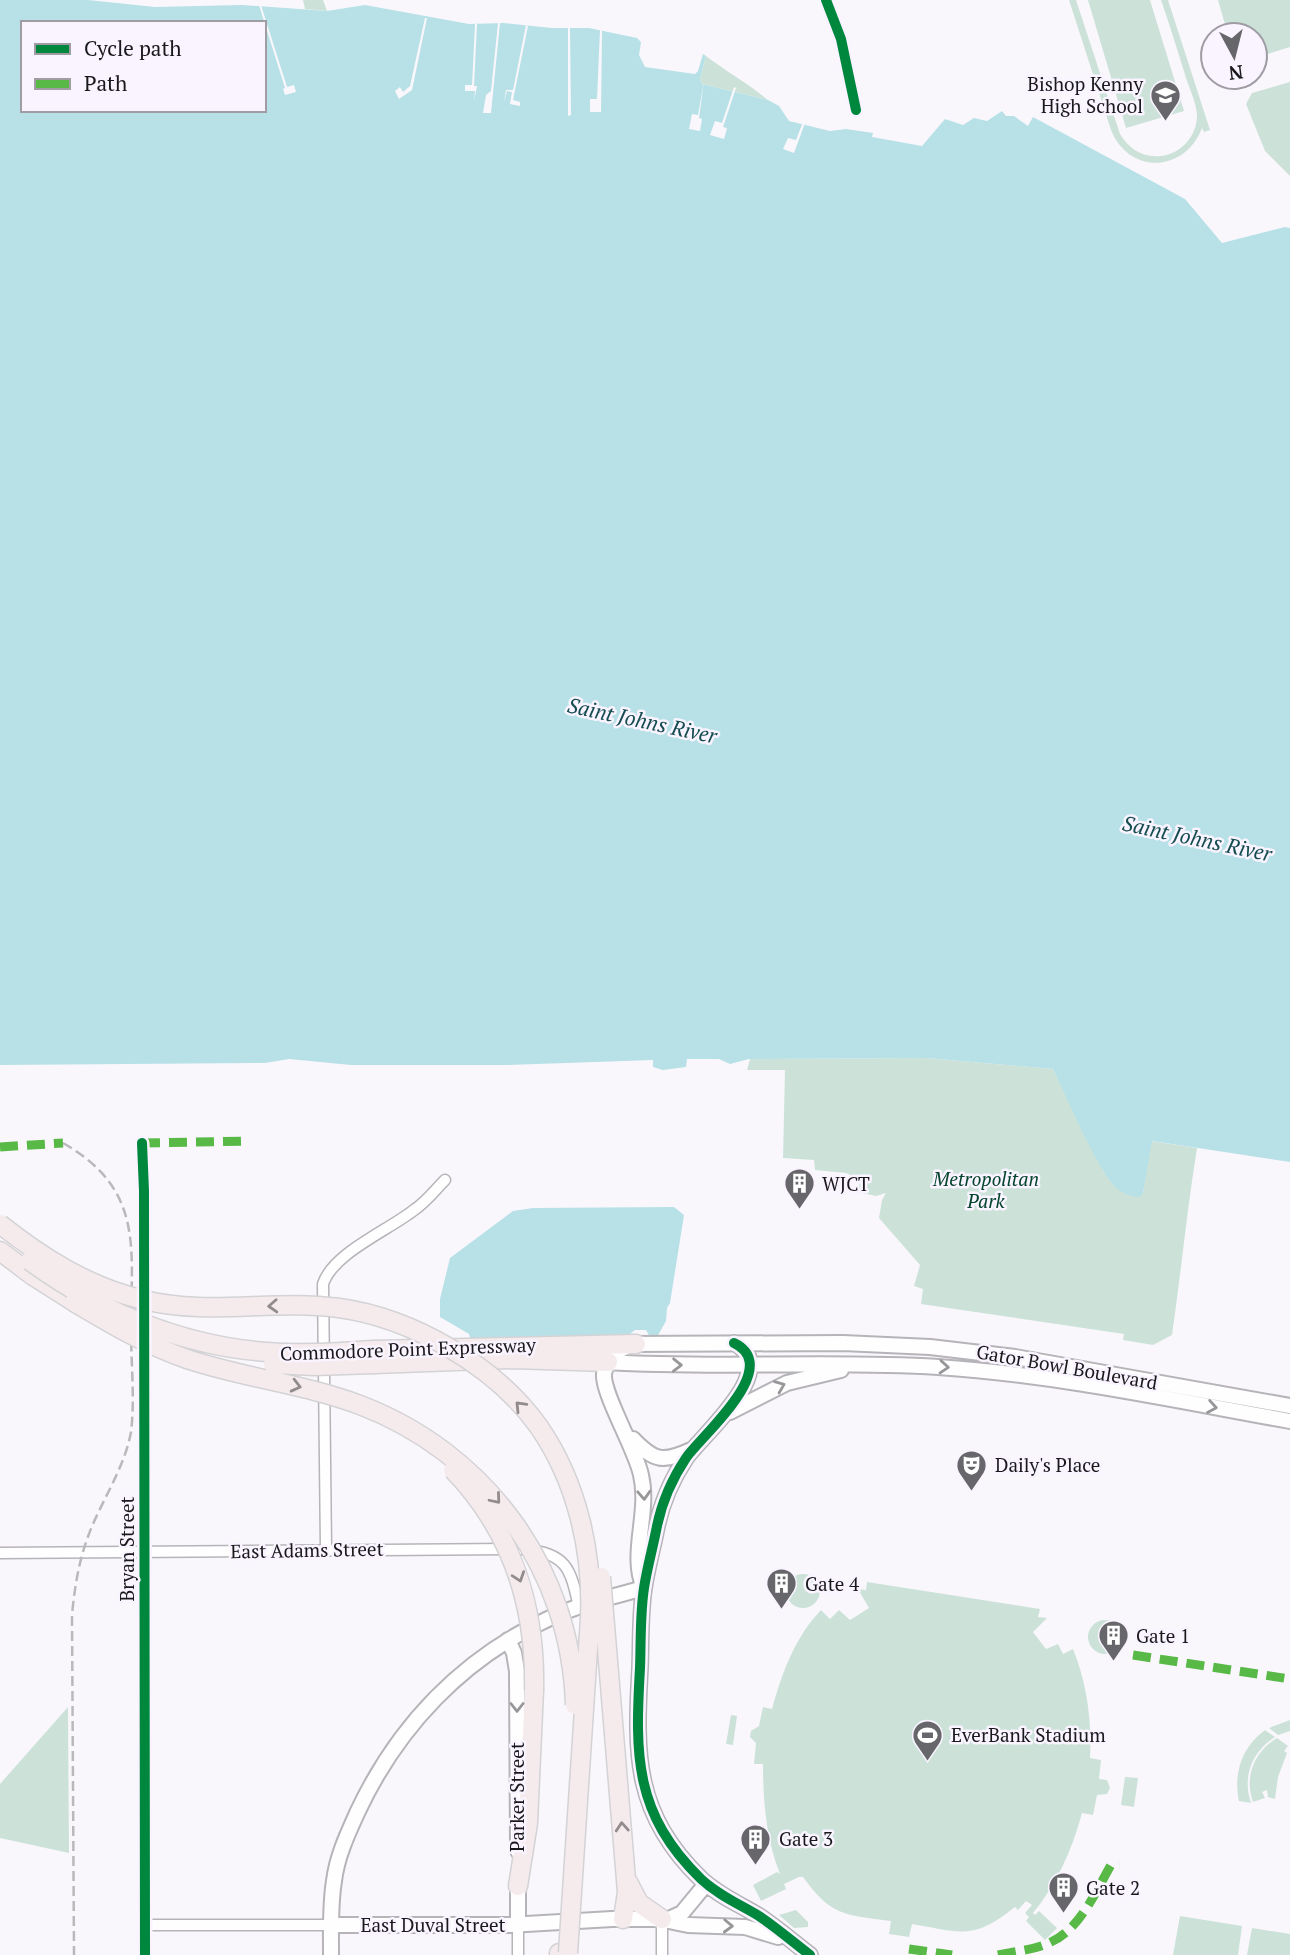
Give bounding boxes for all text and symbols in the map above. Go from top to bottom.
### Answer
legend [21,21,266,112]
north arrow [1199,21,1269,91]
text: Cycle path [84,34,182,62]
text: N [1227,60,1245,87]
text: Path [84,69,127,97]
place label: Bishop Kenny High School [1027,71,1143,118]
school or university icon: Bishop Kenny High School [1149,78,1183,122]
water label: Saint Johns River [565,691,720,750]
water label: Saint Johns River [1120,809,1275,868]
park label: Metropolitan Park [932,1166,1039,1213]
building icon: WJCT [782,1167,816,1211]
place label: WJCT [822,1171,870,1196]
one-way arrow [267,1298,278,1313]
street label: Commodore Point Expressway [280,1332,537,1365]
street label: Gator Bowl Boulevard [975,1338,1160,1395]
one-way arrow [671,1358,682,1373]
one-way arrow [939,1360,950,1375]
one-way arrow [290,1378,302,1393]
one-way arrow [773,1380,785,1394]
one-way arrow [1206,1399,1218,1414]
one-way arrow [516,1401,529,1414]
theatre icon: Daily's Place [955,1448,989,1492]
place label: Daily's Place [995,1452,1100,1477]
one-way arrow [636,1490,651,1501]
one-way arrow [488,1491,501,1504]
street label: Bryan Street [114,1496,139,1602]
street label: East Adams Street [230,1536,384,1563]
building icon: Gate 4 [765,1567,799,1611]
one-way arrow [511,1571,525,1583]
place label: Gate 4 [805,1571,860,1596]
building icon: Gate 1 [1096,1619,1130,1663]
place label: Gate 1 [1136,1623,1190,1648]
one-way arrow [509,1702,525,1713]
sports icon: EverBank Stadium [911,1718,945,1762]
place label: EverBank Stadium [951,1722,1106,1747]
street label: Parker Street [504,1742,529,1852]
one-way arrow [615,1821,630,1832]
building icon: Gate 3 [739,1822,773,1866]
place label: Gate 3 [779,1826,833,1851]
building icon: Gate 2 [1046,1871,1080,1915]
place label: Gate 2 [1086,1875,1140,1900]
street label: East Duval Street [360,1912,506,1937]
one-way arrow [724,1918,734,1934]

